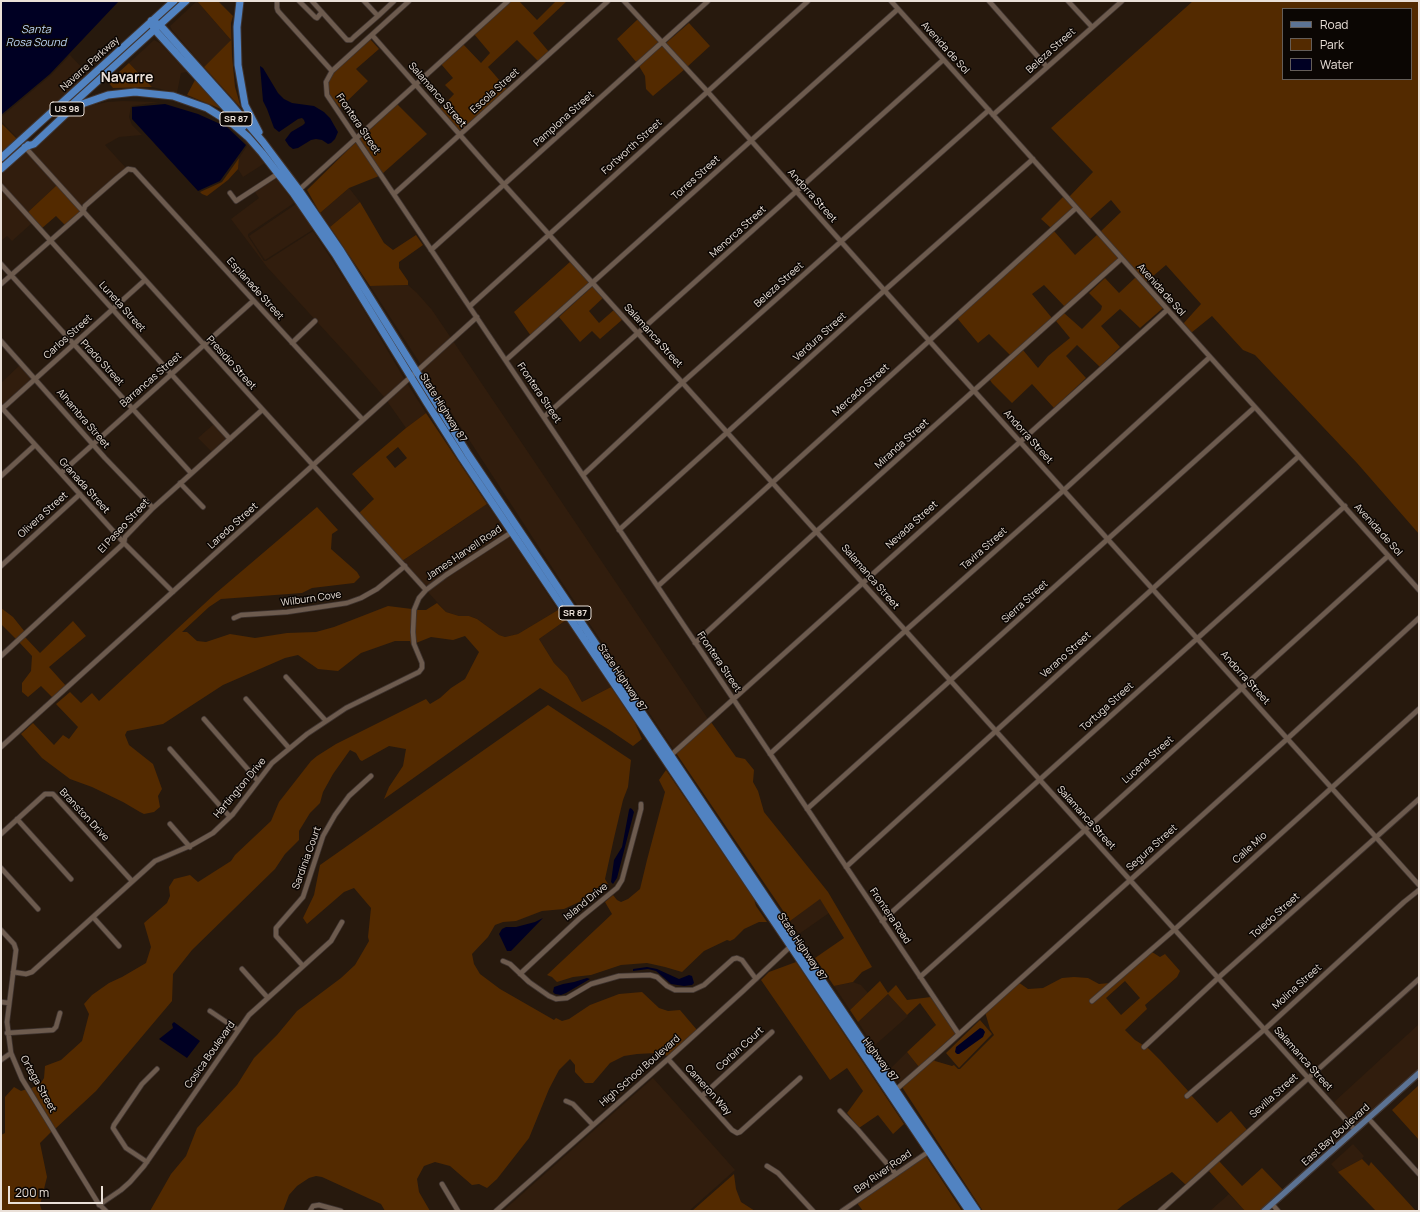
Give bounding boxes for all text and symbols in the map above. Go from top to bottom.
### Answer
legend [1282,8,1412,80]
text: Road [1320,16,1348,33]
street label: Avenida de Sol [918,19,972,77]
water label: Santa Rosa Sound [6,23,66,49]
street label: Beleza Street [1024,26,1078,76]
street label: Navarre Parkway [58,34,122,94]
text: Park [1320,36,1344,53]
text: Water [1320,56,1353,73]
street label: Salamanca Street [406,60,468,130]
street label: Escola Street [468,66,522,116]
district label: Navarre [101,70,153,86]
street label: Pamplona Street [531,89,597,149]
street label: Frontera Street [333,91,383,157]
road number: US 98 [50,102,84,116]
road number: SR 87 [220,112,252,126]
street label: Fortworth Street [599,117,665,177]
street label: Torres Street [669,153,723,203]
street label: Andorra Street [785,167,839,225]
street label: Menorca Street [707,204,769,260]
street label: Esplanade Street [224,255,286,323]
street label: Beleza Street [752,260,806,310]
street label: Avenida de Sol [1134,261,1188,319]
street label: Luneta Street [96,279,148,335]
street label: Salamanca Street [621,302,685,370]
street label: Verdura Street [791,310,849,364]
street label: Carlos Street [41,312,95,362]
street label: Presidio Street [204,334,258,392]
street label: Prado Street [78,338,126,388]
street label: Barrancas Street [118,350,184,410]
street label: Frontera Street [514,360,564,426]
street label: Mercado Street [830,361,892,419]
street label: State Highway 87 [417,371,469,445]
street label: Alhambra Street [54,387,112,451]
street label: Andorra Street [1001,408,1055,466]
street label: Miranda Street [873,417,931,471]
street label: Granada Street [56,456,112,516]
street label: Olivera Street [16,489,70,541]
street label: El Paseo Street [96,496,152,556]
street label: Nevada Street [884,499,940,551]
street label: Laredo Street [205,500,261,552]
street label: Avenida de Sol [1351,501,1405,559]
street label: James Harvell Road [424,523,504,583]
street label: Tavira Street [958,525,1010,573]
street label: Salamanca Street [839,542,901,612]
street label: Sierra Street [999,578,1051,626]
street label: Wilburn Cove [280,589,342,609]
road number: SR 87 [559,606,591,620]
street label: Frontera Street [694,629,744,695]
street label: Verano Street [1038,629,1094,681]
street label: State Highway 87 [595,642,649,714]
street label: Andorra Street [1218,649,1272,707]
street label: Tortuga Street [1078,680,1136,734]
street label: Lucena Street [1120,734,1176,786]
street label: Hartington Drive [211,755,269,821]
street label: Salamanca Street [1054,784,1118,852]
street label: Branston Drive [57,786,111,844]
street label: Segura Street [1124,822,1180,874]
street label: Sardinia Court [290,825,324,891]
street label: Calle Mio [1230,830,1270,866]
street label: Island Drive [562,881,610,923]
street label: Frontera Road [867,886,913,946]
street label: Toledo Street [1248,891,1302,941]
street label: State Highway 87 [775,911,829,983]
street label: Molina Street [1270,962,1324,1012]
street label: Cosica Boulevard [182,1019,238,1091]
street label: Corbin Court [714,1025,766,1073]
street label: Salamanca Street [1271,1025,1335,1093]
street label: High School Boulevard [597,1033,683,1109]
street label: Highway 87 [860,1036,900,1084]
street label: Ortega Street [17,1053,59,1115]
street label: Cameron Way [682,1062,734,1118]
street label: Sevilla Street [1247,1071,1301,1121]
street label: East Bay Boulevard [1300,1101,1372,1169]
street label: Bay River Road [852,1148,914,1196]
scale bar [10,1178,105,1204]
text: 200 m [15,1184,49,1201]

